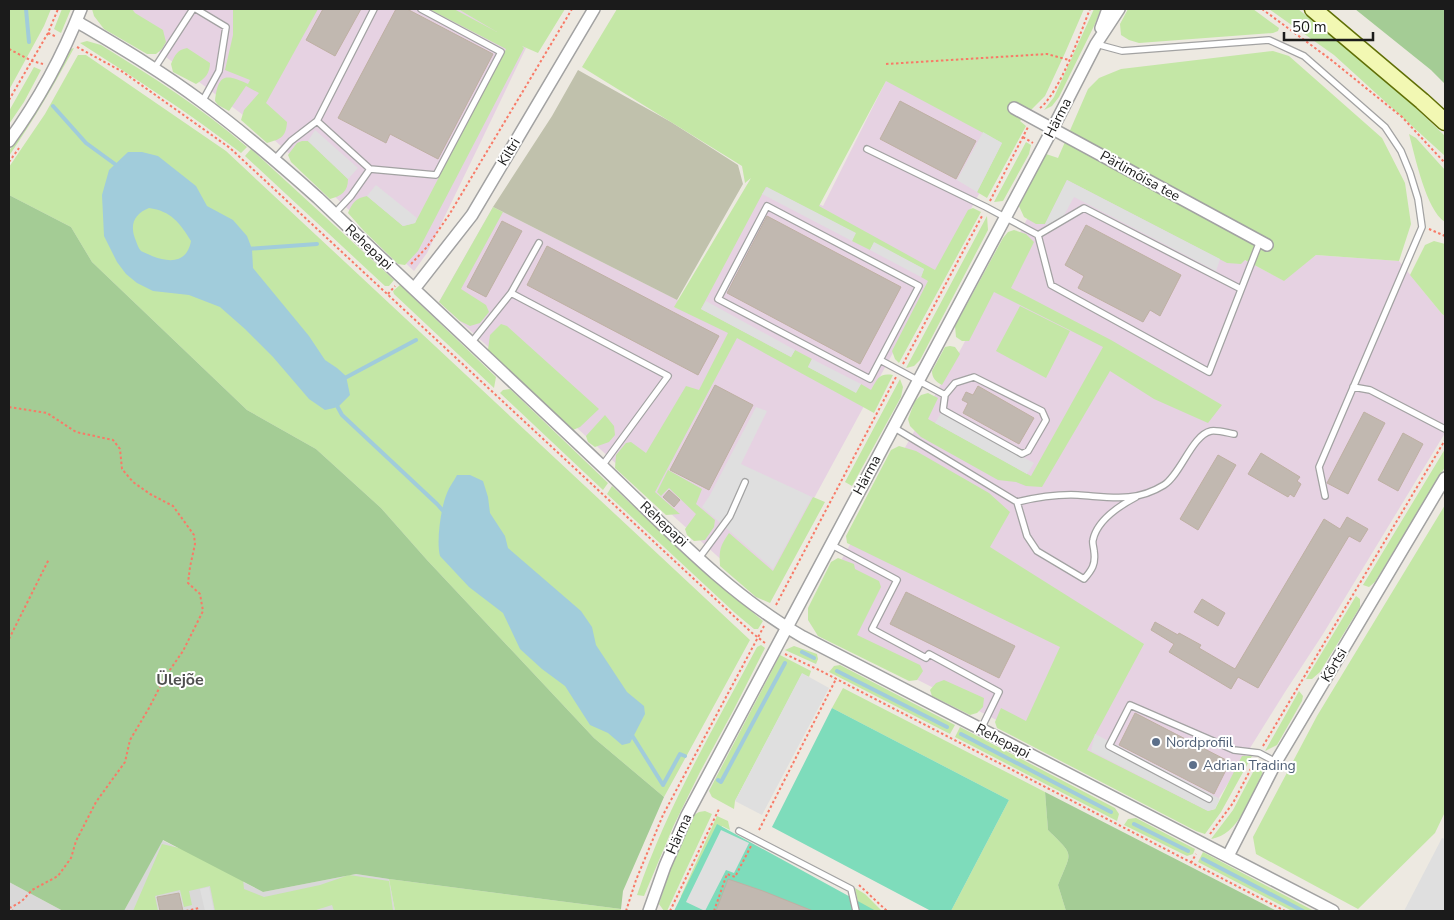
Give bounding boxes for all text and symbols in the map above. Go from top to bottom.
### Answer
scale bar [1284,10,1373,42]
text: 50 m [1292,17,1327,37]
street label: Härma [1040,95,1076,141]
street label: Kiltri [493,135,525,169]
street label: Pärlimõisa tee [1097,146,1183,206]
street label: Rehepapi [341,220,397,274]
street label: Härma [849,452,885,498]
street label: Rehepapi [636,497,692,551]
street label: Kõrtsi [1316,644,1352,686]
district label: Ülejõe [156,669,204,691]
street label: Rehepapi [972,719,1034,763]
place label: Nordprofiil [1166,733,1234,752]
marker: Nordprofiil [1150,736,1162,748]
place label: Adrian Trading [1203,756,1296,775]
marker: Adrian Trading [1187,759,1199,771]
street label: Härma [662,811,696,857]

